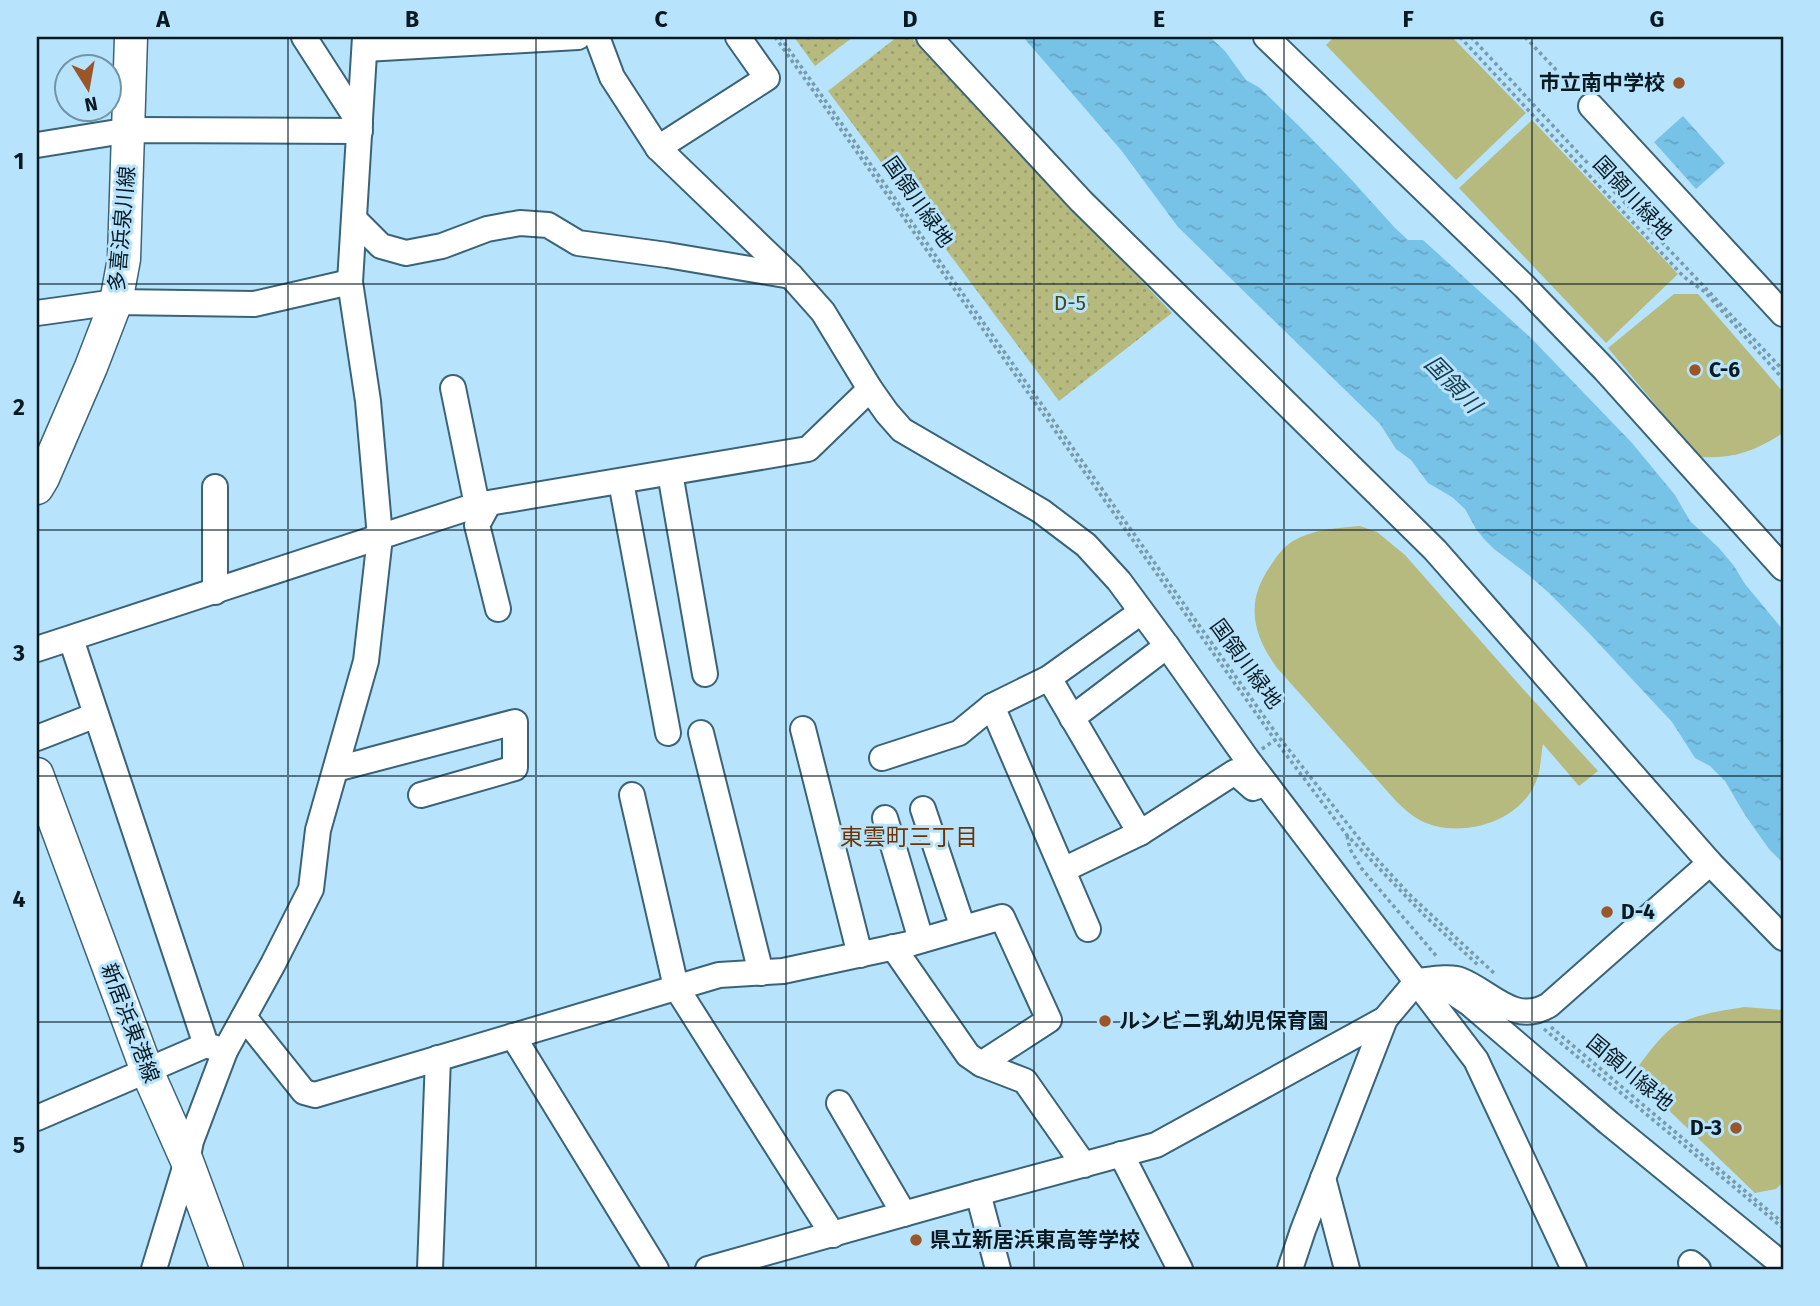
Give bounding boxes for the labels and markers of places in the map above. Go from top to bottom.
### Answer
place label: 市立南中学校 [1539,70,1665,96]
marker: 市立南中学校 [1671,75,1687,91]
place label: C-6 [1709,357,1740,383]
marker: C-6 [1687,362,1703,378]
place label: D-4 [1621,899,1655,925]
marker: D-4 [1599,904,1615,920]
place label: ルンビニ乳幼児保育園 [1119,1008,1329,1034]
marker: ルンビニ乳幼児保育園 [1097,1013,1113,1029]
place label: D-3 [1690,1115,1722,1141]
marker: D-3 [1728,1120,1744,1136]
place label: 県立新居浜東高等学校 [930,1227,1140,1253]
marker: 県立新居浜東高等学校 [908,1232,924,1248]

